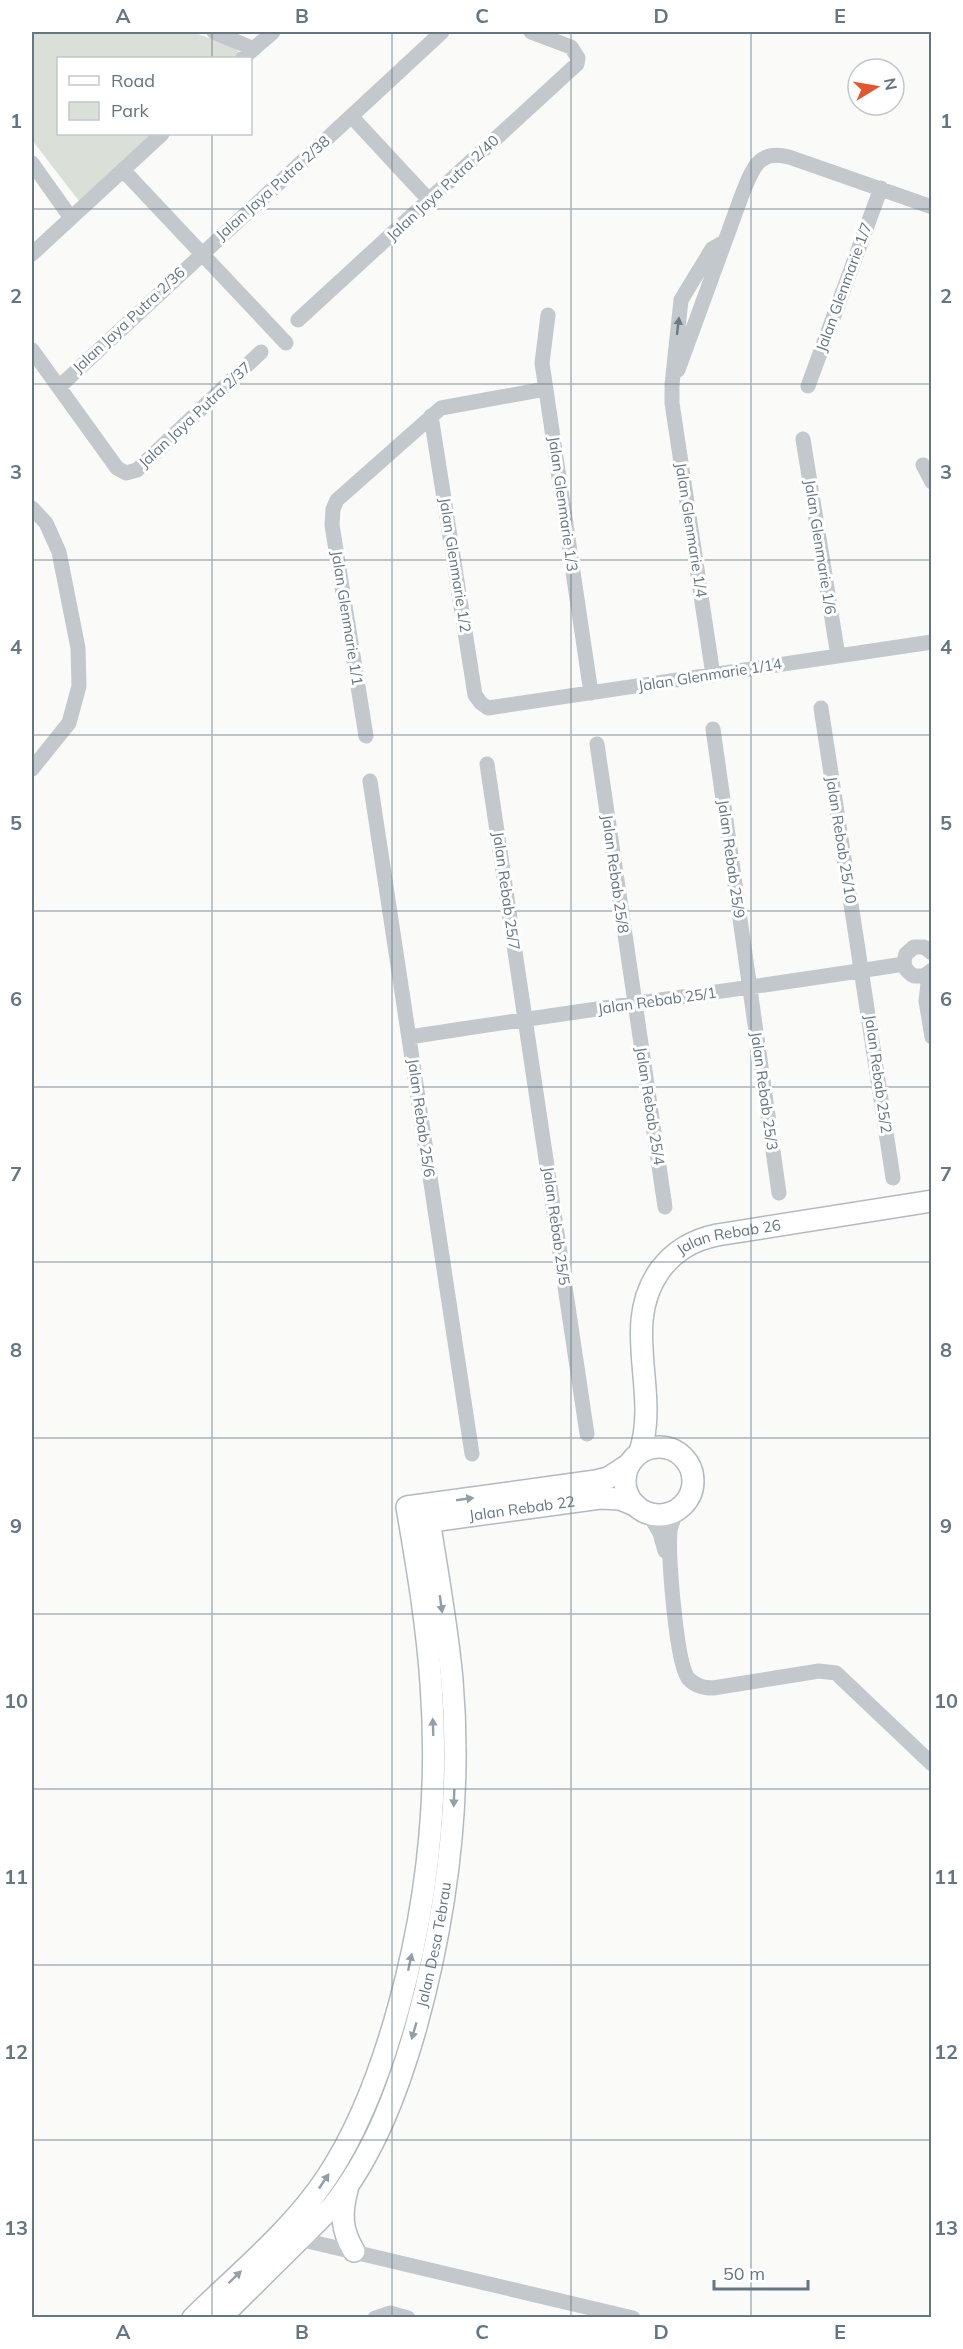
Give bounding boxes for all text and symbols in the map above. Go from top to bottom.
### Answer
text: A [116,3,131,28]
text: B [295,3,309,28]
text: C [475,3,489,28]
text: D [653,3,669,28]
text: E [834,3,846,28]
legend [57,57,252,135]
north arrow [846,57,906,117]
text: Road [111,69,155,92]
text: N [880,76,902,92]
text: Park [111,99,150,122]
text: 1 [10,108,22,133]
text: 1 [940,108,952,133]
street label: Jalan Jaya Putra 2/38 [212,131,334,244]
street label: Jalan Jaya Putra 2/40 [382,131,503,245]
street label: Jalan Glenmarie 1/7 [811,220,876,354]
street label: Jalan Jaya Putra 2/36 [68,263,189,377]
text: 2 [10,283,22,308]
text: 2 [940,283,952,308]
one-way arrow [673,317,683,336]
street label: Jalan Jaya Putra 2/37 [134,358,255,472]
street label: Jalan Glenmarie 1/3 [545,435,582,573]
text: 3 [10,459,22,484]
text: 3 [940,459,952,484]
street label: Jalan Glenmarie 1/4 [671,461,712,599]
street label: Jalan Glenmarie 1/6 [800,478,841,616]
street label: Jalan Glenmarie 1/2 [435,496,476,634]
street label: Jalan Glenmarie 1/1 [327,549,368,687]
text: 4 [10,634,22,659]
text: 4 [940,634,952,659]
street label: Jalan Glenmarie 1/14 [637,654,783,695]
street label: Jalan Rebab 25/10 [822,775,861,905]
street label: Jalan Rebab 25/9 [714,798,749,920]
text: 5 [10,810,22,835]
text: 5 [940,810,952,835]
street label: Jalan Rebab 25/8 [598,813,633,935]
street label: Jalan Rebab 25/7 [489,830,524,952]
street label: Jalan Rebab 25/1 [596,983,718,1018]
text: 6 [10,986,22,1011]
text: 6 [940,986,952,1011]
street label: Jalan Rebab 25/2 [861,1013,896,1135]
street label: Jalan Rebab 25/3 [747,1030,782,1152]
street label: Jalan Rebab 25/4 [632,1045,669,1167]
street label: Jalan Rebab 25/6 [404,1057,439,1179]
text: 7 [10,1161,22,1186]
text: 7 [940,1161,952,1186]
street label: Jalan Rebab 25/5 [539,1165,574,1287]
street label: Jalan Rebab 26 [673,1215,782,1259]
text: 8 [10,1337,22,1362]
text: 8 [940,1337,952,1362]
street label: Jalan Rebab 22 [468,1492,576,1525]
one-way arrow [456,1495,475,1504]
text: 9 [10,1513,22,1538]
text: 9 [940,1513,952,1538]
one-way arrow [437,1595,446,1614]
text: 10 [4,1688,28,1713]
text: 10 [934,1688,958,1713]
one-way arrow [428,1717,437,1736]
one-way arrow [450,1789,459,1808]
text: 11 [4,1864,28,1889]
text: 11 [934,1864,958,1889]
street label: Jalan Desa Tebrau [412,1881,455,2009]
one-way arrow [406,1952,415,1971]
one-way arrow [409,2022,418,2040]
text: 12 [4,2039,28,2064]
text: 12 [934,2039,958,2064]
one-way arrow [318,2173,329,2189]
text: 13 [4,2215,28,2240]
text: 13 [934,2215,958,2240]
scale bar [714,2253,808,2291]
text: 50 m [723,2262,765,2285]
one-way arrow [227,2270,241,2284]
text: A [116,2319,131,2344]
text: B [295,2319,309,2344]
text: C [475,2319,489,2344]
text: D [653,2319,669,2344]
text: E [834,2319,846,2344]

